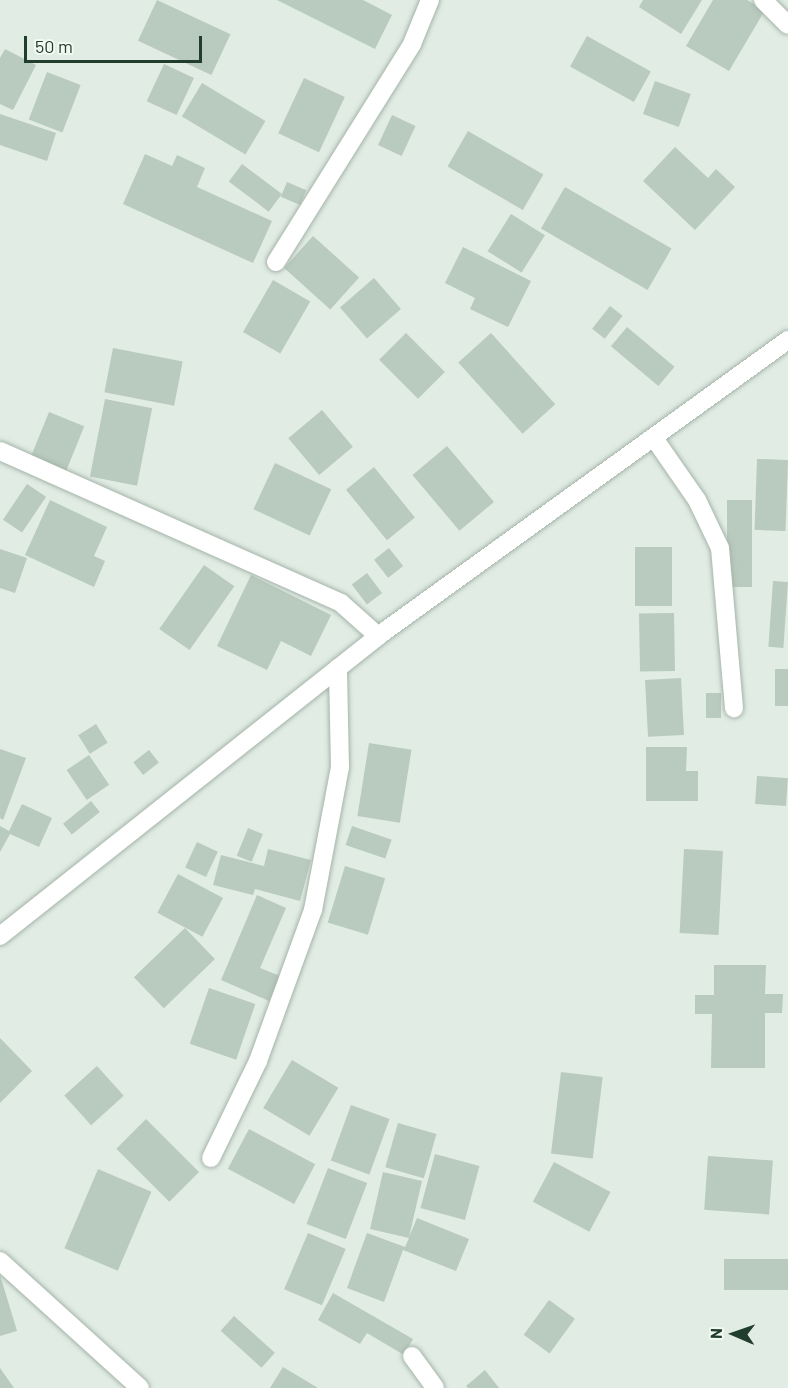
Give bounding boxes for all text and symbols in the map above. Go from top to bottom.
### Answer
scale bar [27,24,206,62]
text: 50 m [35,35,73,57]
north arrow [704,1304,764,1364]
text: N [706,1328,725,1339]

